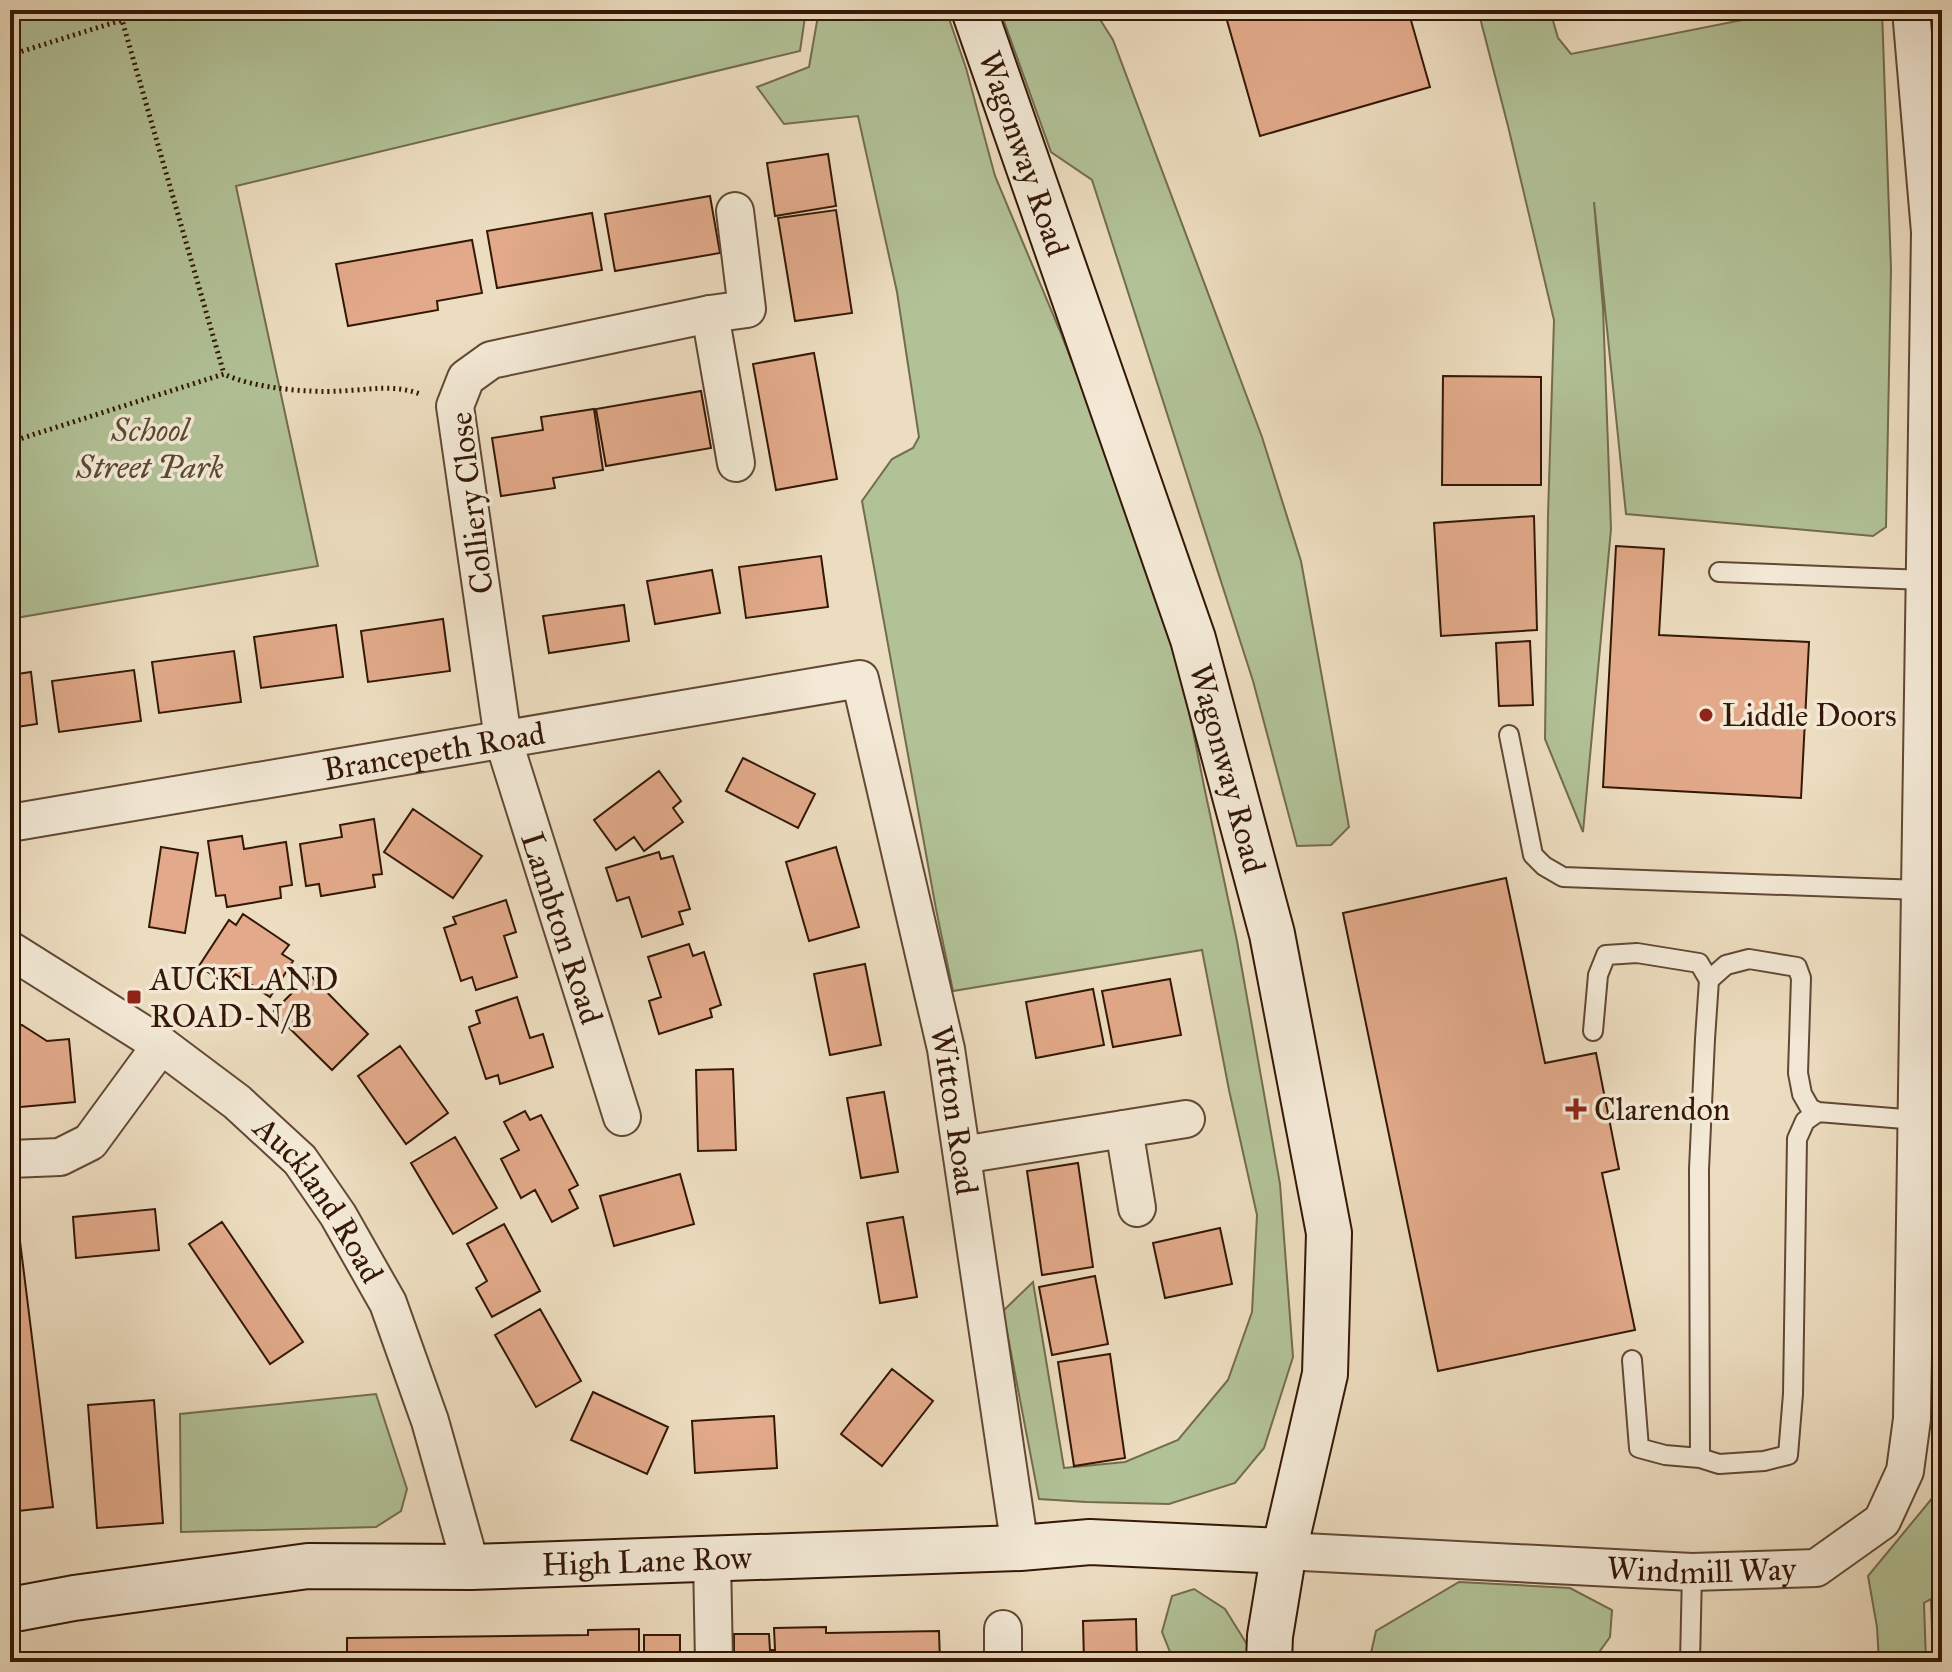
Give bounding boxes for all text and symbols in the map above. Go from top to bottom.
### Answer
street label: Wagonway Road [970,46,1077,262]
street label: Colliery Close [441,410,502,596]
park label: School Street Park [75,411,224,487]
street label: Wagonway Road [1181,660,1274,877]
place label: Liddle Doors [1722,696,1897,735]
marker: Liddle Doors [1697,706,1715,724]
street label: Brancepeth Road [320,714,548,790]
street label: Lambton Road [512,827,611,1029]
place label: AUCKLAND ROAD-N/B [148,960,338,1036]
marker: AUCKLAND ROAD-N/B [125,988,143,1006]
street label: Witton Road [921,1022,986,1198]
place label: Clarendon [1594,1090,1730,1129]
marker: Clarendon [1565,1098,1587,1120]
street label: Auckland Road [244,1107,391,1290]
street label: High Lane Row [541,1538,753,1585]
street label: Windmill Way [1606,1549,1798,1592]

